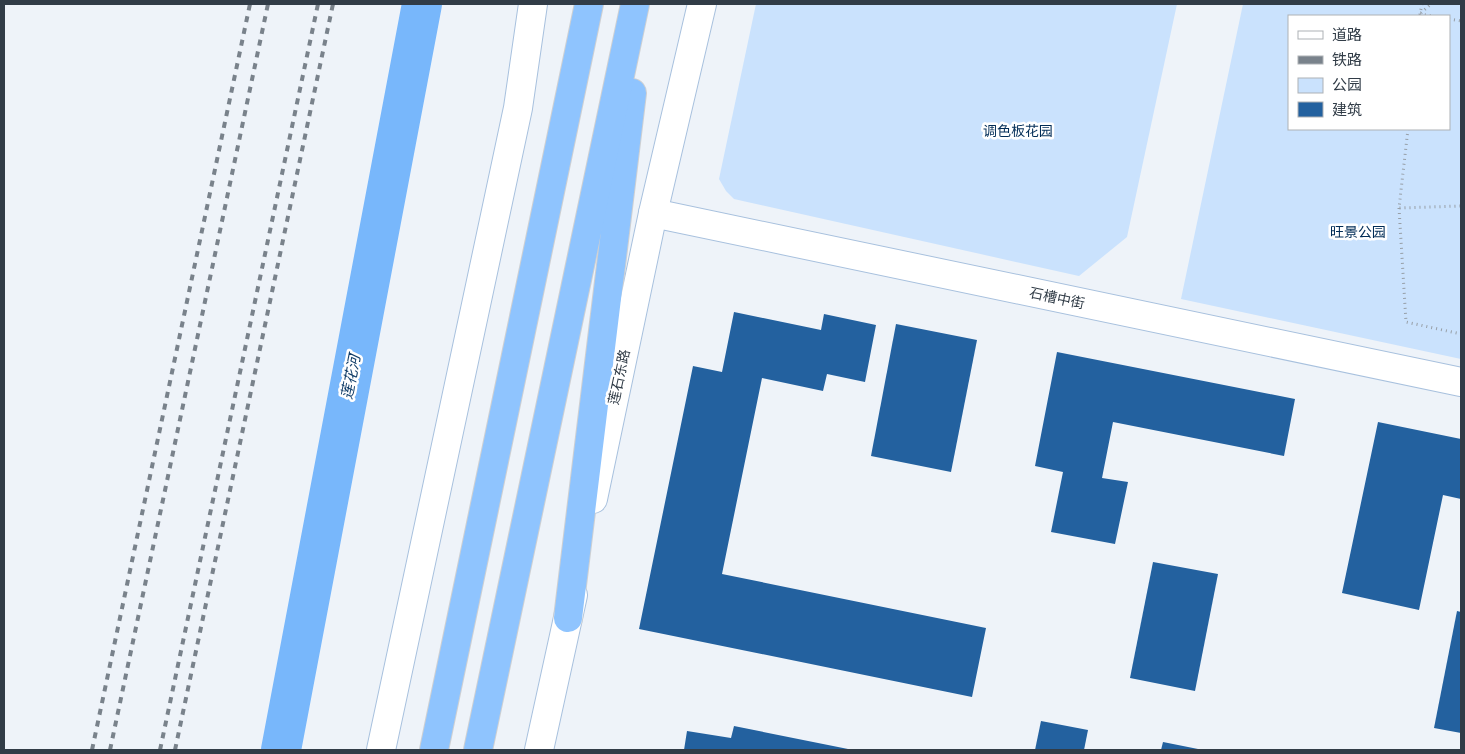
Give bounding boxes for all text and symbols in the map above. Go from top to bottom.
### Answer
legend [1288,15,1450,130]
text: 道路 [1332,26,1362,44]
text: 铁路 [1332,51,1362,69]
text: 公园 [1332,76,1362,94]
text: 建筑 [1332,101,1362,119]
park label: 调色板花园 [983,123,1053,140]
park label: 旺景公园 [1330,224,1386,241]
street label: 石槽中街 [1028,284,1086,313]
street label: 莲石东路 [605,348,634,406]
water label: 莲花河 [338,350,365,401]

